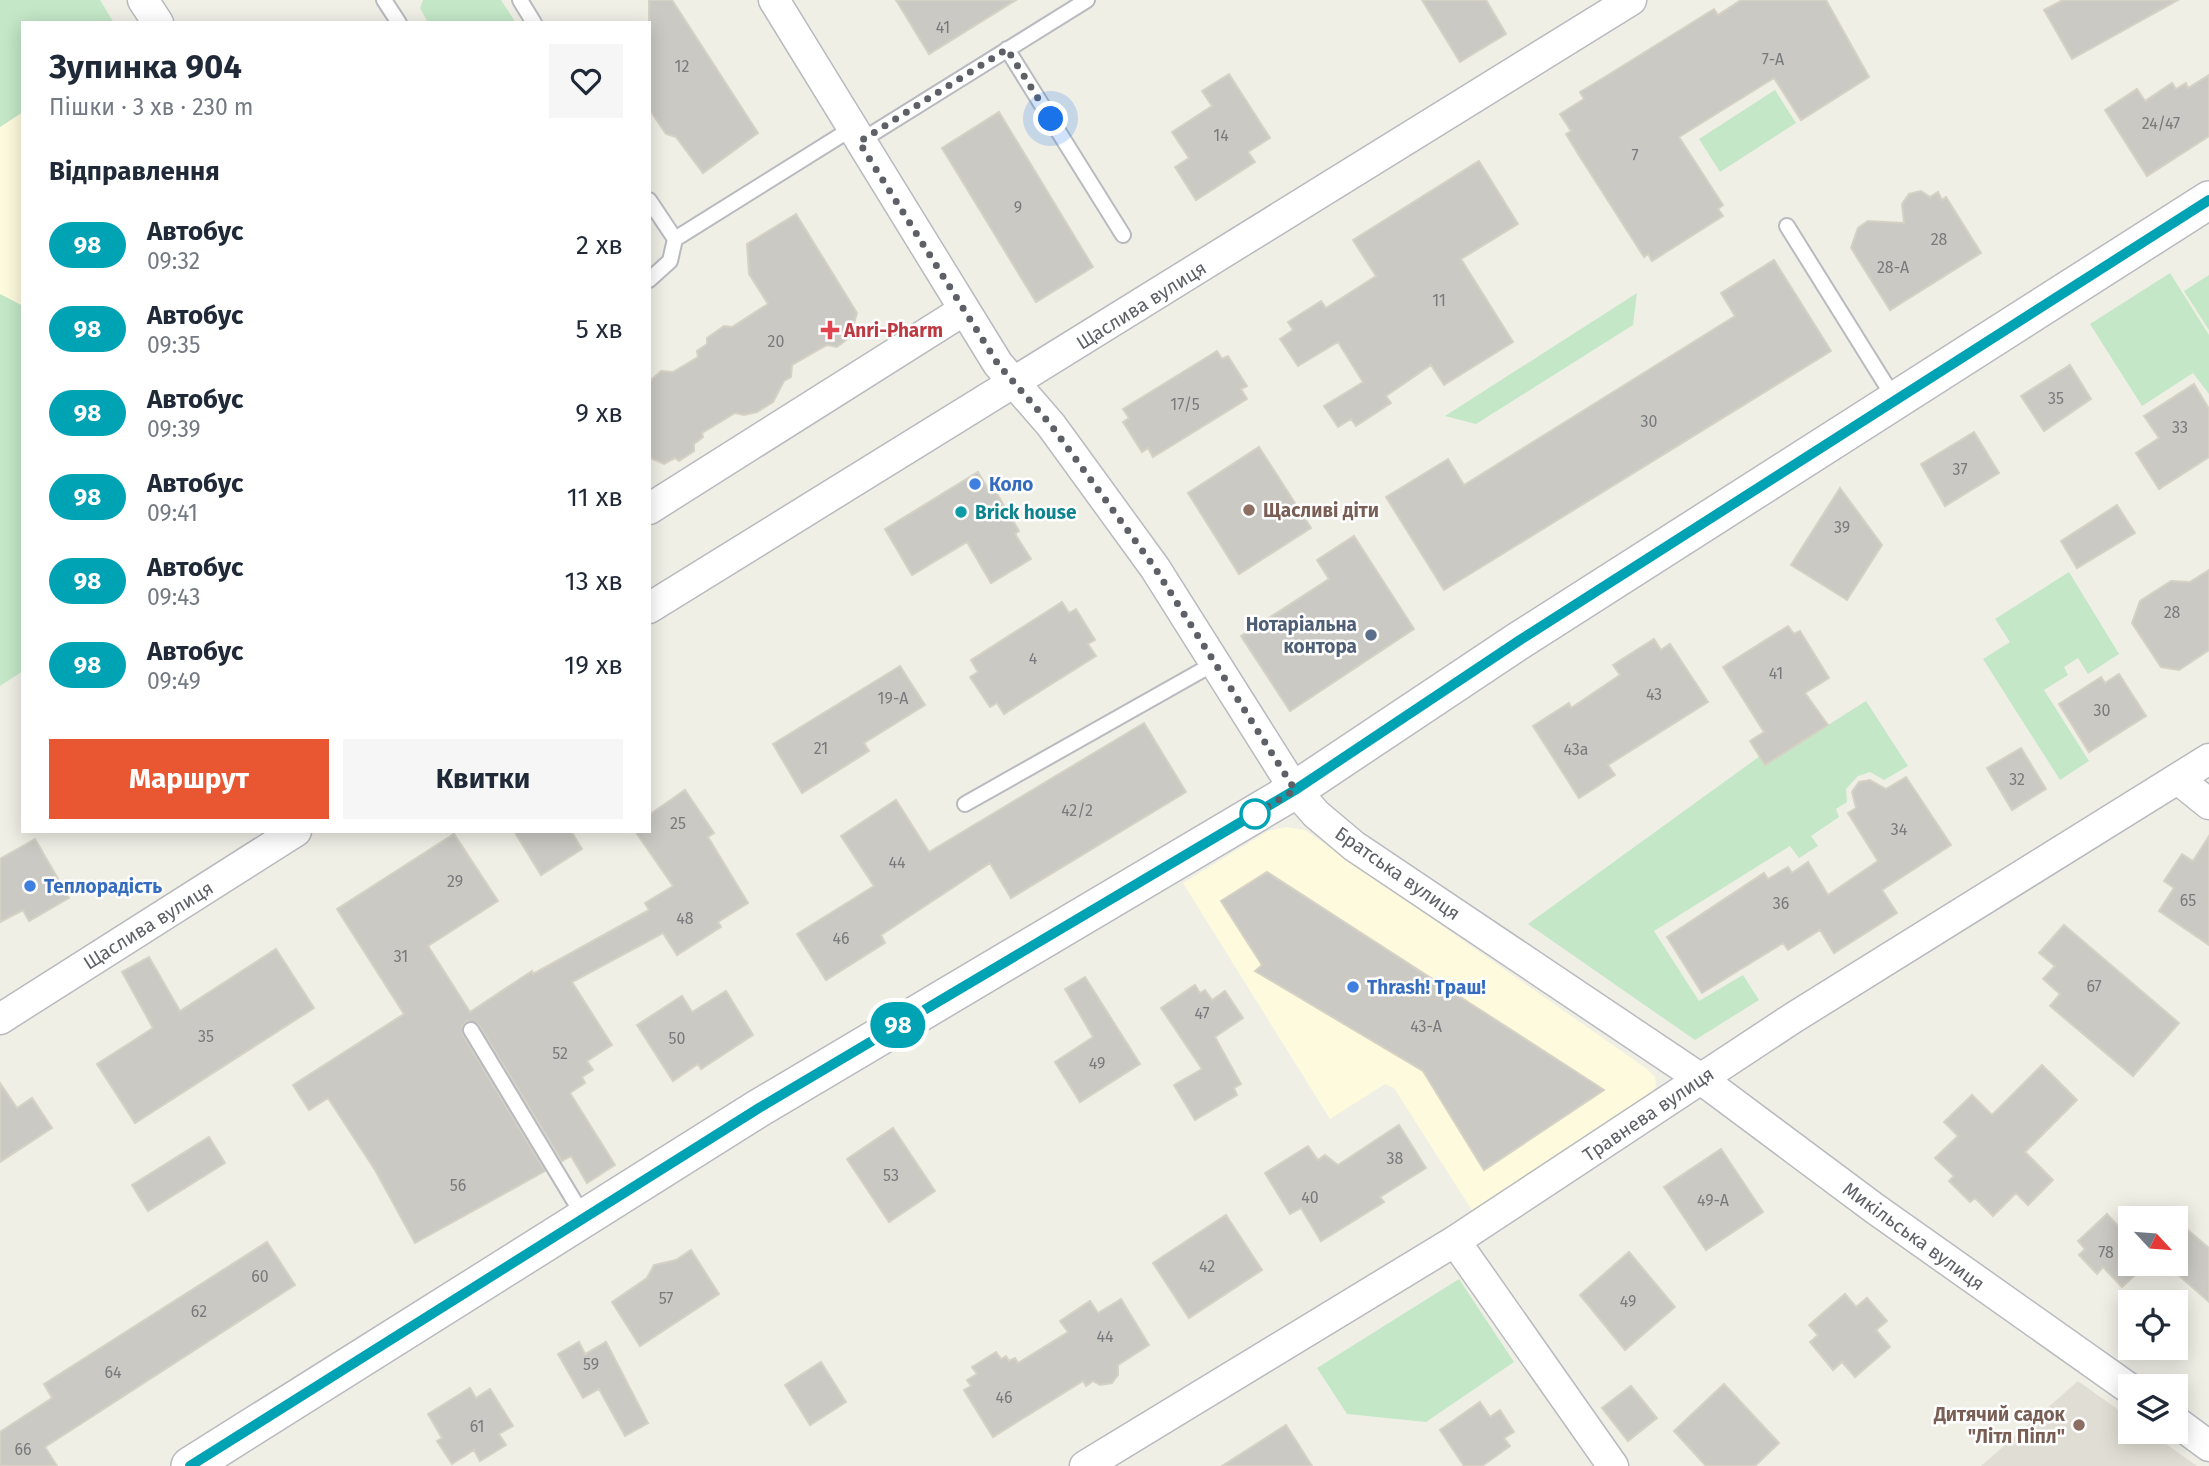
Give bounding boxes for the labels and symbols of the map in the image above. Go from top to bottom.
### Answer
house number: 41 [936,18,950,37]
house number: 7-А [1762,50,1785,69]
house number: 12 [675,57,689,76]
your location [1033,101,1068,136]
house number: 24/47 [2142,114,2180,133]
house number: 14 [1213,126,1229,145]
house number: 7 [1631,146,1639,165]
house number: 9 [1014,198,1022,217]
house number: 28 [1931,230,1948,249]
street label: Щаслива вулиця [1072,256,1210,355]
house number: 28-А [1877,258,1910,277]
house number: 11 [1432,291,1446,310]
place label: Anri-Pharm [843,319,943,342]
marker: Anri-Pharm [822,322,838,338]
house number: 20 [768,332,784,351]
house number: 35 [2048,389,2064,408]
house number: 17/5 [1170,395,1200,414]
house number: 30 [1641,412,1658,431]
house number: 33 [2172,418,2188,437]
house number: 37 [1952,460,1968,479]
place label: Коло [989,473,1033,496]
marker: Коло [967,476,983,492]
place label: Щасливі діти [1263,499,1379,522]
place label: Brick house [975,501,1076,524]
marker: Щасливі діти [1241,502,1257,518]
marker: Brick house [953,504,969,520]
house number: 39 [1834,518,1850,537]
house number: 28 [2164,603,2181,622]
place label: Нотаріальна контора [1246,613,1357,658]
marker: Нотаріальна контора [1363,627,1379,643]
house number: 4 [1029,649,1038,668]
house number: 41 [1769,664,1783,683]
house number: 43 [1646,685,1662,704]
house number: 19-А [878,689,909,708]
house number: 30 [2094,701,2111,720]
house number: 21 [814,739,828,758]
house number: 43а [1564,740,1588,759]
house number: 32 [2009,770,2025,789]
unlabelled marker [1240,799,1270,829]
house number: 42/2 [1061,801,1093,820]
house number: 25 [670,814,686,833]
house number: 34 [1891,820,1908,839]
street label: Братська вулиця [1331,822,1465,925]
house number: 44 [888,853,906,872]
house number: 29 [447,872,463,891]
place label: Теплорадість [44,875,162,898]
street label: Щаслива вулиця [79,876,217,975]
marker: Теплорадість [22,878,38,894]
house number: 65 [2180,891,2196,910]
house number: 36 [1773,894,1789,913]
house number: 48 [676,909,694,928]
house number: 46 [832,929,850,948]
house number: 31 [394,947,408,966]
place label: Thrash! Траш! [1367,976,1486,999]
house number: 67 [2086,977,2102,996]
marker: Thrash! Траш! [1345,979,1361,995]
line badge: 98 [866,1002,930,1048]
house number: 47 [1194,1004,1210,1023]
house number: 43-А [1410,1017,1443,1036]
house number: 35 [198,1027,214,1046]
house number: 50 [669,1029,686,1048]
house number: 52 [552,1044,568,1063]
house number: 49 [1089,1054,1105,1073]
street label: Травнева вулиця [1578,1062,1718,1167]
house number: 38 [1387,1149,1404,1168]
house number: 53 [883,1166,899,1185]
house number: 56 [450,1176,466,1195]
street label: Микільська вулиця [1838,1177,1989,1296]
house number: 40 [1301,1188,1319,1207]
house number: 49-А [1697,1191,1730,1210]
north arrow [2118,1206,2188,1276]
house number: 78 [2098,1243,2114,1262]
house number: 42 [1199,1257,1215,1276]
house number: 60 [251,1267,269,1286]
house number: 57 [659,1289,673,1308]
house number: 49 [1620,1292,1636,1311]
house number: 62 [191,1302,207,1321]
house number: 44 [1096,1327,1114,1346]
house number: 59 [583,1355,599,1374]
house number: 64 [104,1363,122,1382]
house number: 46 [995,1388,1013,1407]
place label: Дитячий садок "Літл Піпл" [1933,1403,2066,1448]
house number: 61 [470,1417,484,1436]
marker: Дитячий садок "Літл Піпл" [2071,1417,2087,1433]
house number: 66 [14,1440,32,1459]

